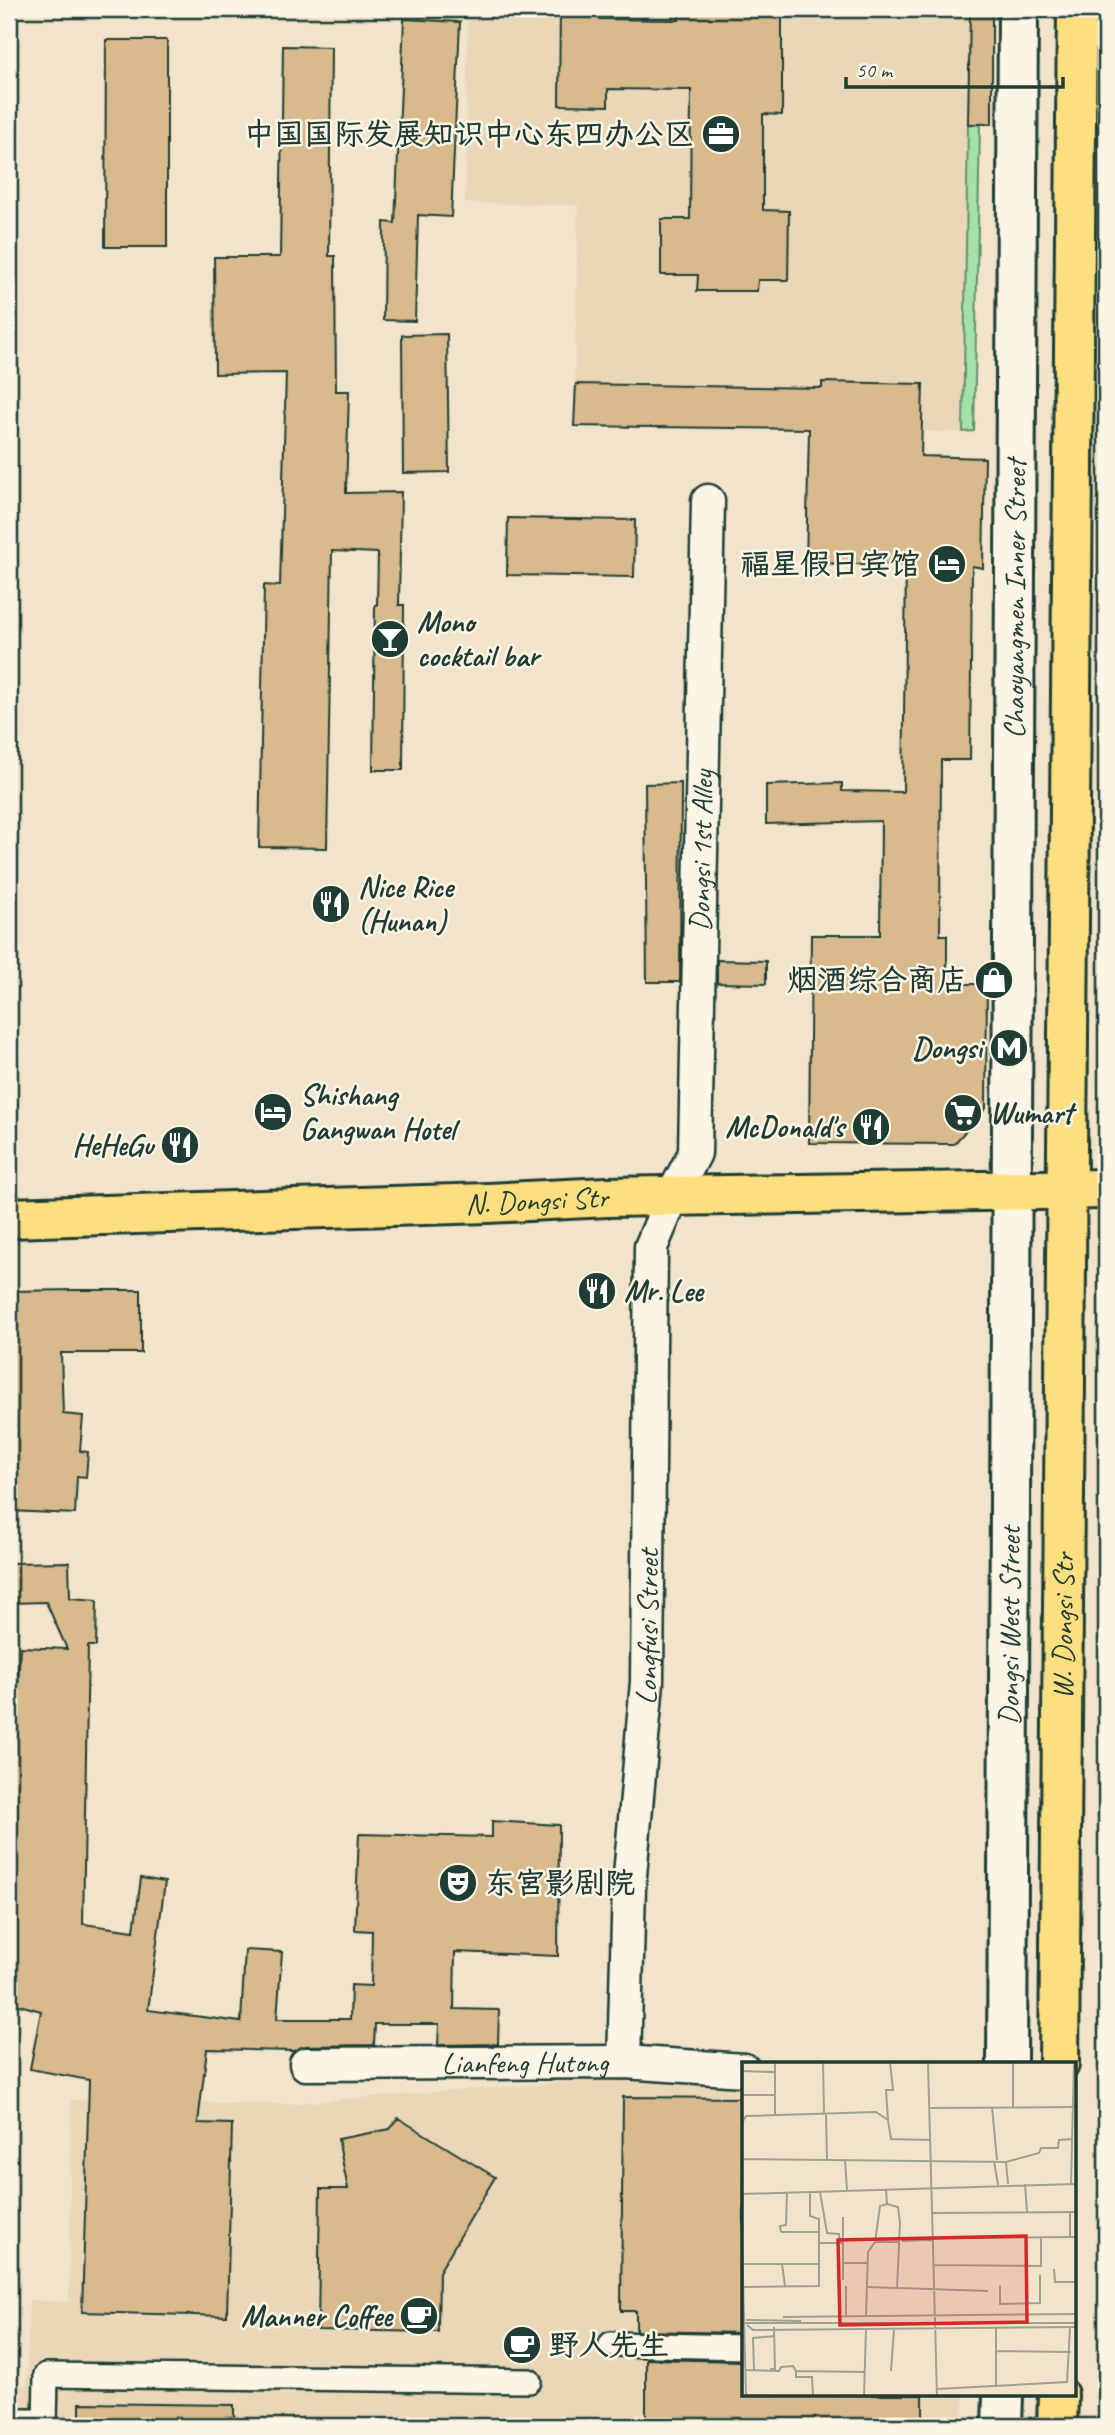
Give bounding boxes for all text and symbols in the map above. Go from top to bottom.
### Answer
scale bar [846,46,1062,90]
text: 50 m [856,57,894,83]
office icon: 中国国际发展知识中心东四办公区 [700,113,742,155]
place label: 中国国际发展知识中心东四办公区 [244,115,694,153]
street label: Chaoyangmen Inner Street [995,455,1035,739]
hotel icon: 福星假日宾馆 [926,543,968,585]
place label: 福星假日宾馆 [740,545,920,583]
place label: Mono cocktail bar [417,603,542,675]
bar icon: Mono cocktail bar [369,618,411,660]
street label: Dongsi 1st Alley [680,768,722,932]
place label: Nice Rice (Hunan) [358,868,456,940]
restaurant icon: Nice Rice (Hunan) [310,883,352,925]
shop icon: 烟酒综合商店 [973,959,1015,1001]
place label: 烟酒综合商店 [787,961,967,999]
metro station icon: Dongsi [988,1027,1030,1069]
place label: Dongsi [912,1029,986,1067]
place label: Shishang Gangwan Hotel [300,1076,461,1148]
hotel icon: Shishang Gangwan Hotel [252,1091,294,1133]
supermarket icon: Wumart [942,1092,984,1134]
place label: Wumart [990,1094,1078,1132]
restaurant icon: McDonald's [850,1106,892,1148]
place label: McDonald's [725,1108,847,1146]
restaurant icon: HeHeGu [159,1124,201,1166]
place label: HeHeGu [72,1126,156,1164]
street label: N. Dongsi Str [465,1178,611,1223]
restaurant icon: Mr. Lee [576,1270,618,1312]
place label: Mr. Lee [624,1272,705,1310]
street label: Dongsi West Street [990,1523,1029,1726]
street label: Longfusi Street [626,1546,667,1706]
street label: W. Dongsi Str [1043,1551,1082,1699]
theatre icon: 东宫影剧院 [437,1862,479,1904]
place label: 东宫影剧院 [485,1864,635,1902]
street label: Lianfeng Hutong [441,2043,610,2082]
inset map [742,2062,1076,2396]
cafe icon: Manner Coffee [398,2295,440,2337]
place label: Manner Coffee [241,2297,394,2335]
cafe icon: 野人先生 [501,2324,543,2366]
place label: 野人先生 [549,2326,669,2364]

